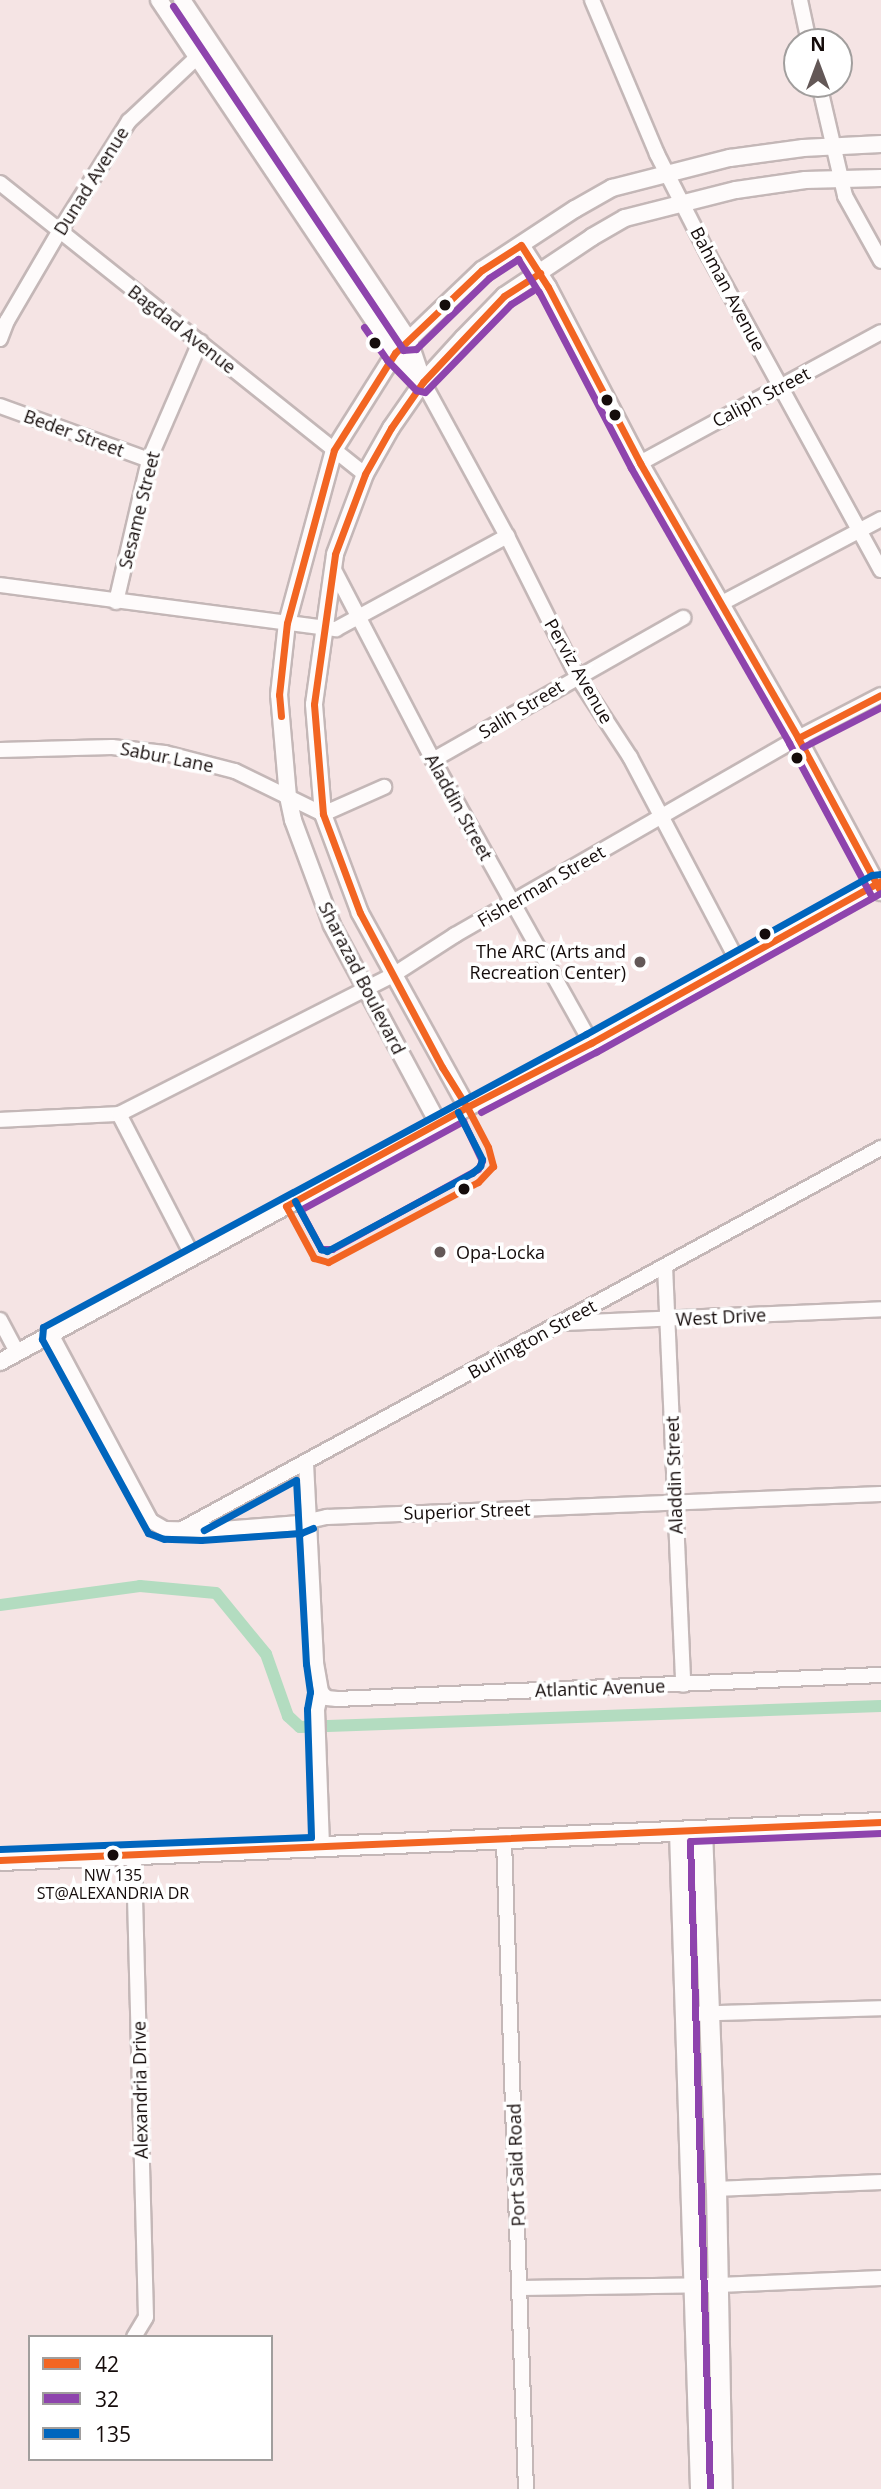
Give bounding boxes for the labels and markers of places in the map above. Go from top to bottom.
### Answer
unlabelled marker [438,298,452,312]
unlabelled marker [368,336,382,350]
unlabelled marker [600,393,614,407]
unlabelled marker [608,408,622,422]
unlabelled marker [790,751,804,765]
unlabelled marker [758,927,772,941]
place label: The ARC (Arts and Recreation Center) [470,941,626,984]
marker: The ARC (Arts and Recreation Center) [632,954,648,970]
unlabelled marker [457,1182,471,1196]
place label: Opa-Locka [456,1241,545,1263]
marker: Opa-Locka [430,1242,450,1262]
marker: NW 135 ST@ALEXANDRIA DR [106,1848,120,1862]
place label: NW 135 ST@ALEXANDRIA DR [37,1865,189,1903]

